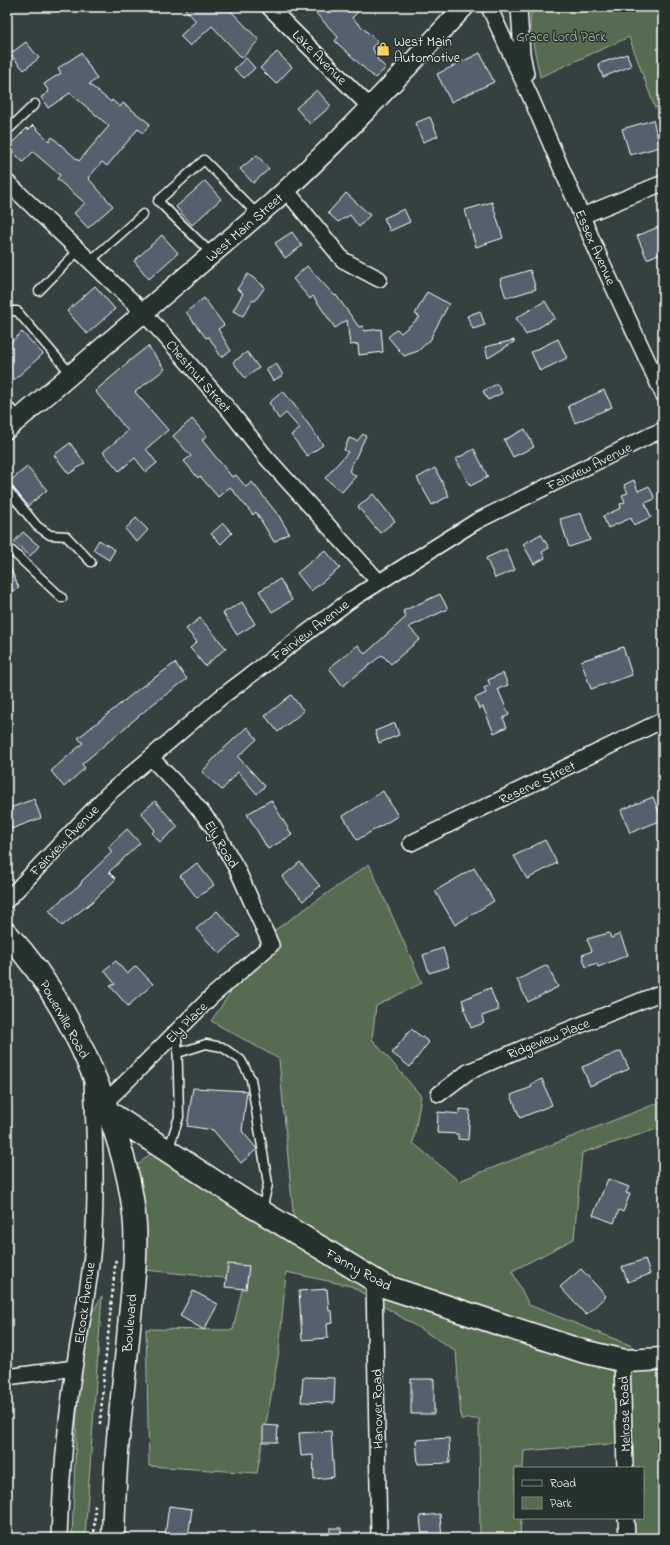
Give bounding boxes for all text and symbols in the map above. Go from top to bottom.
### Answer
street label: Lake Avenue [287,26,352,91]
park label: Grace Lord Park [516,27,607,48]
place label: West Main Automotive [394,32,461,69]
shop icon: West Main Automotive [375,41,391,57]
street label: West Main Street [202,188,289,268]
street label: Essex Avenue [569,207,621,289]
street label: Chestnut Street [160,336,236,418]
street label: Fairview Avenue [543,437,636,497]
street label: Fairview Avenue [267,595,355,668]
street label: Reserve Street [496,756,580,811]
street label: Fairview Avenue [25,800,105,882]
street label: Ely Road [197,817,243,873]
street label: Powerville Road [33,977,94,1063]
street label: Ely Place [161,997,214,1050]
street label: Ridgeview Place [504,1013,594,1066]
street label: Fanny Road [320,1243,395,1298]
street label: Elcock Avenue [69,1260,102,1345]
street label: Boulevard [117,1293,144,1354]
street label: Hanover Road [367,1369,390,1449]
street label: Melrose Road [614,1375,637,1452]
legend [514,1467,644,1519]
text: Road [550,1475,576,1493]
text: Park [550,1495,572,1513]

